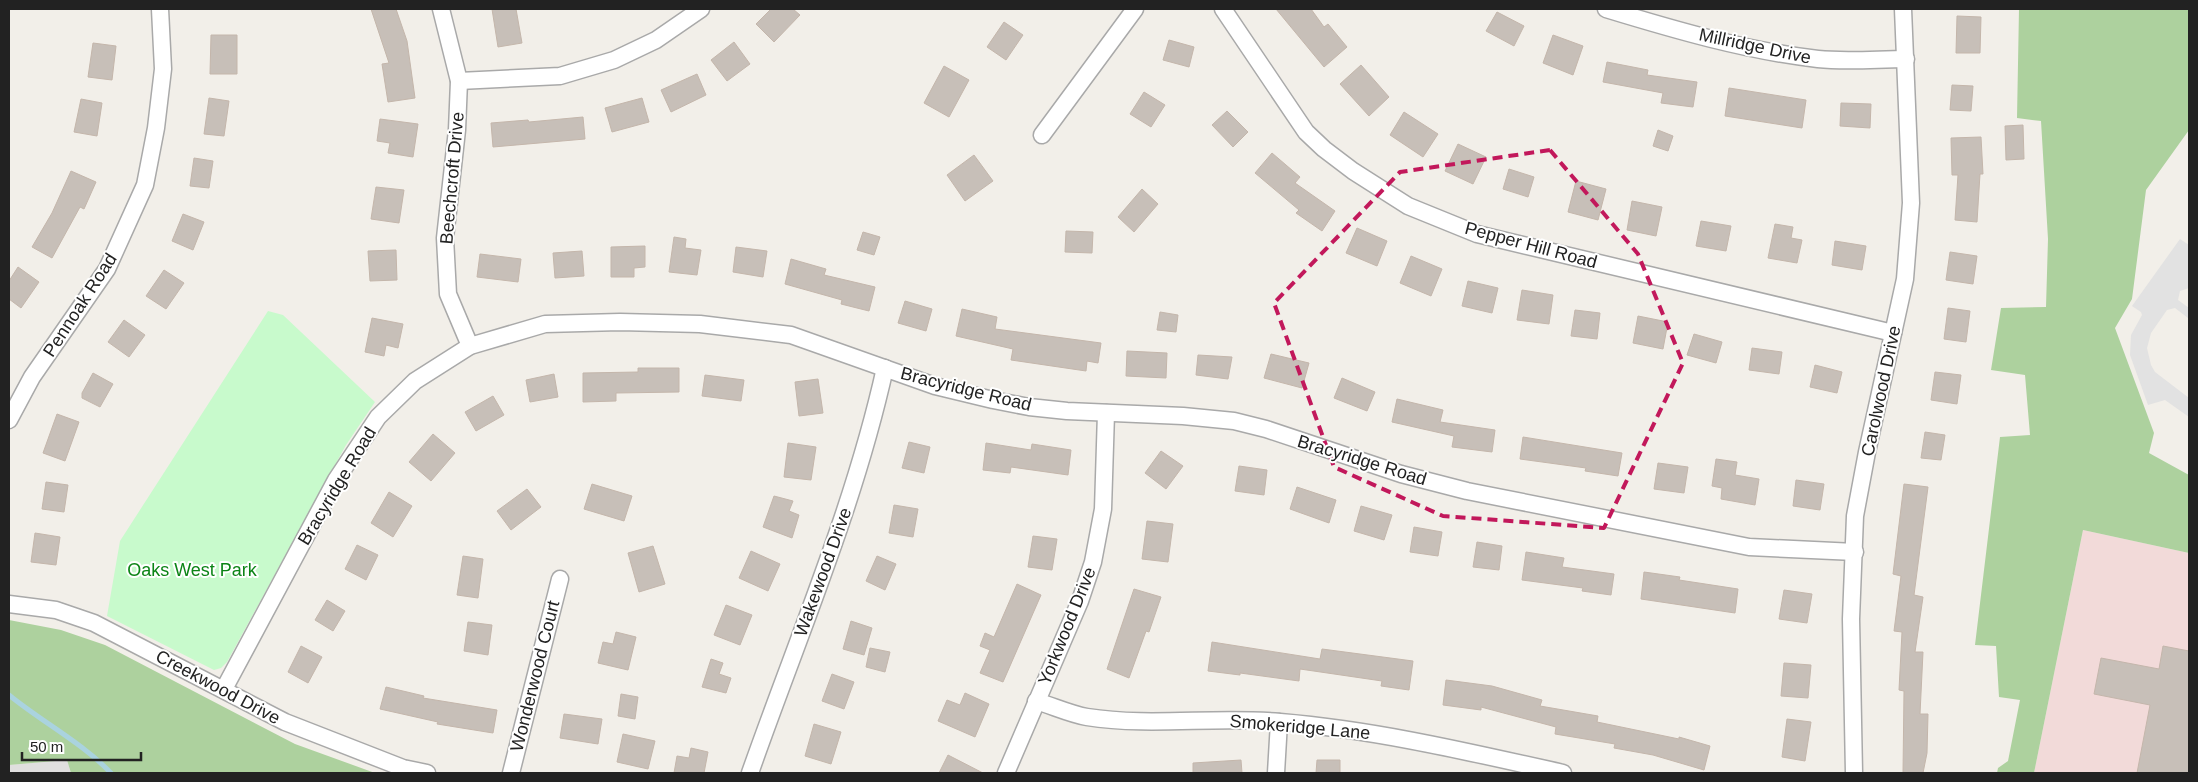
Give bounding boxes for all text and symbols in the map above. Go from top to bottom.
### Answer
street label: Millridge Drive [1697,24,1813,68]
street label: Beechcroft Drive [436,111,468,245]
street label: Pepper Hill Road [1463,218,1599,272]
street label: Pennoak Road [39,250,121,360]
street label: Carolwood Drive [1857,324,1905,458]
street label: Bracyridge Road [899,363,1033,415]
street label: Bracyridge Road [294,423,380,549]
street label: Bracyridge Road [1295,431,1429,489]
street label: Wakewood Drive [790,505,856,639]
park label: Oaks West Park [127,560,258,580]
street label: Yorkwood Drive [1034,564,1100,688]
street label: Wonderwood Court [507,599,563,753]
street label: Creekwood Drive [152,646,284,728]
street label: Smokeridge Lane [1229,711,1371,743]
scale bar [22,730,141,762]
text: 50 m [30,738,63,755]

